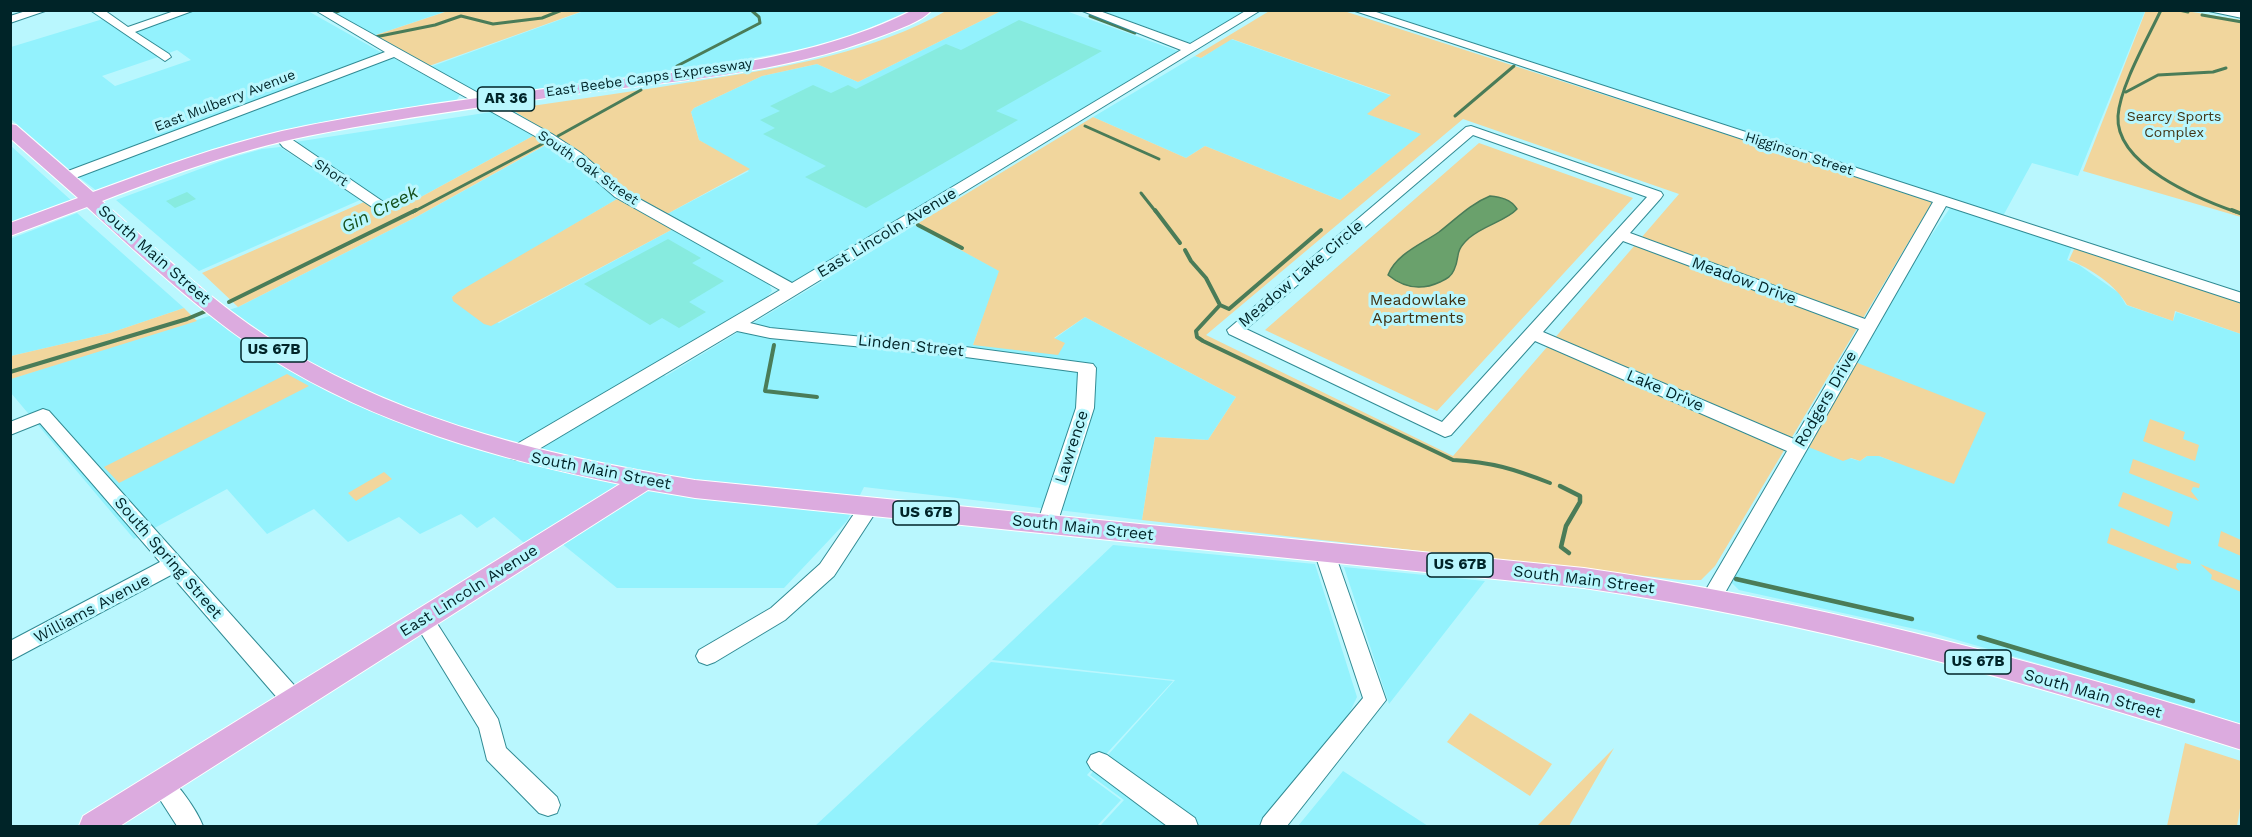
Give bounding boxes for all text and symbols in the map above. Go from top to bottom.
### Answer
street label: East Beebe Capps Expressway [545,55,753,101]
street label: East Mulberry Avenue [152,66,298,136]
road number: AR 36 [478,87,534,111]
park label: Searcy Sports Complex [2127,109,2221,142]
street label: South Oak Street [535,127,641,209]
street label: Higginson Street [1743,129,1855,179]
street label: Short [311,156,351,190]
water label: Gin Creek [338,181,422,239]
street label: East Lincoln Avenue [814,184,960,282]
street label: South Main Street [94,201,214,309]
street label: Meadow Lake Circle [1235,216,1367,332]
street label: Meadow Drive [1689,253,1799,309]
park label: Meadowlake Apartments [1370,290,1466,328]
street label: Linden Street [857,331,965,361]
road number: US 67B [241,338,307,362]
street label: Rodgers Drive [1791,348,1861,450]
street label: Lake Drive [1624,366,1706,416]
street label: Lawrence [1051,408,1093,486]
street label: South Main Street [529,448,673,494]
street label: South Spring Street [110,493,226,623]
road number: US 67B [893,501,959,525]
street label: South Main Street [1011,511,1155,545]
street label: East Lincoln Avenue [396,541,542,641]
road number: US 67B [1427,553,1493,577]
street label: South Main Street [1512,562,1656,598]
street label: Williams Avenue [31,570,153,648]
road number: US 67B [1945,650,2011,674]
street label: South Main Street [2022,665,2164,723]

